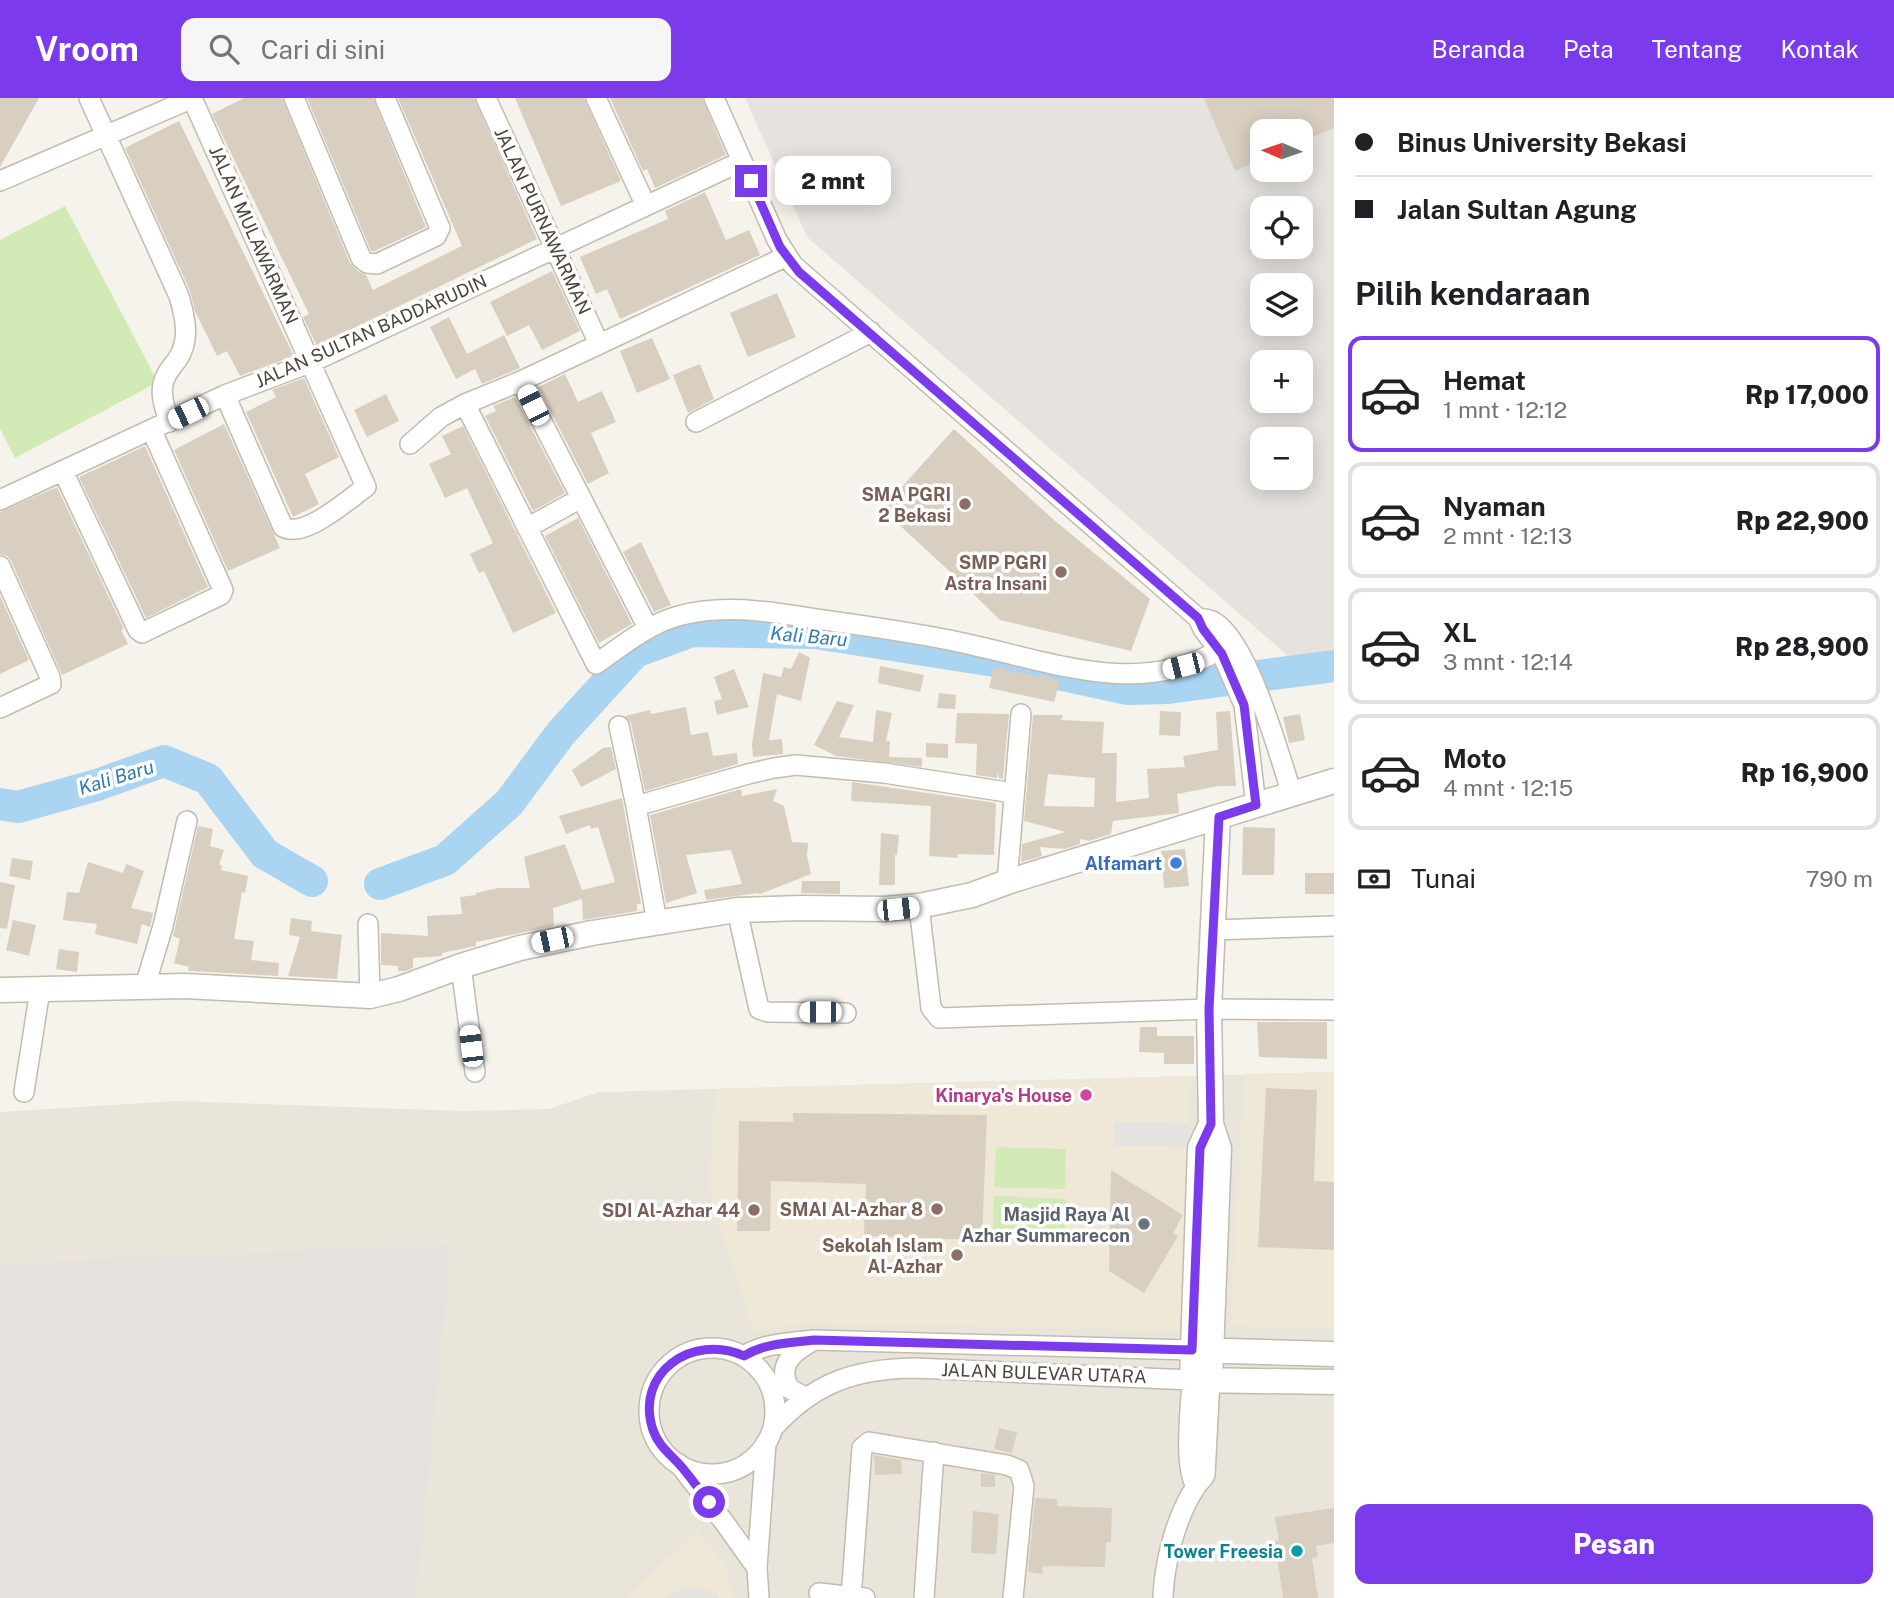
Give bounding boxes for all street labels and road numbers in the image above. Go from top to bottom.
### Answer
street label: JALAN PURNAWARMAN [490,124,596,318]
street label: JALAN MULAWARMAN [205,143,303,327]
street label: JALAN SULTAN BADDARUDIN [252,270,490,392]
street label: JALAN BULEVAR UTARA [941,1359,1147,1387]

